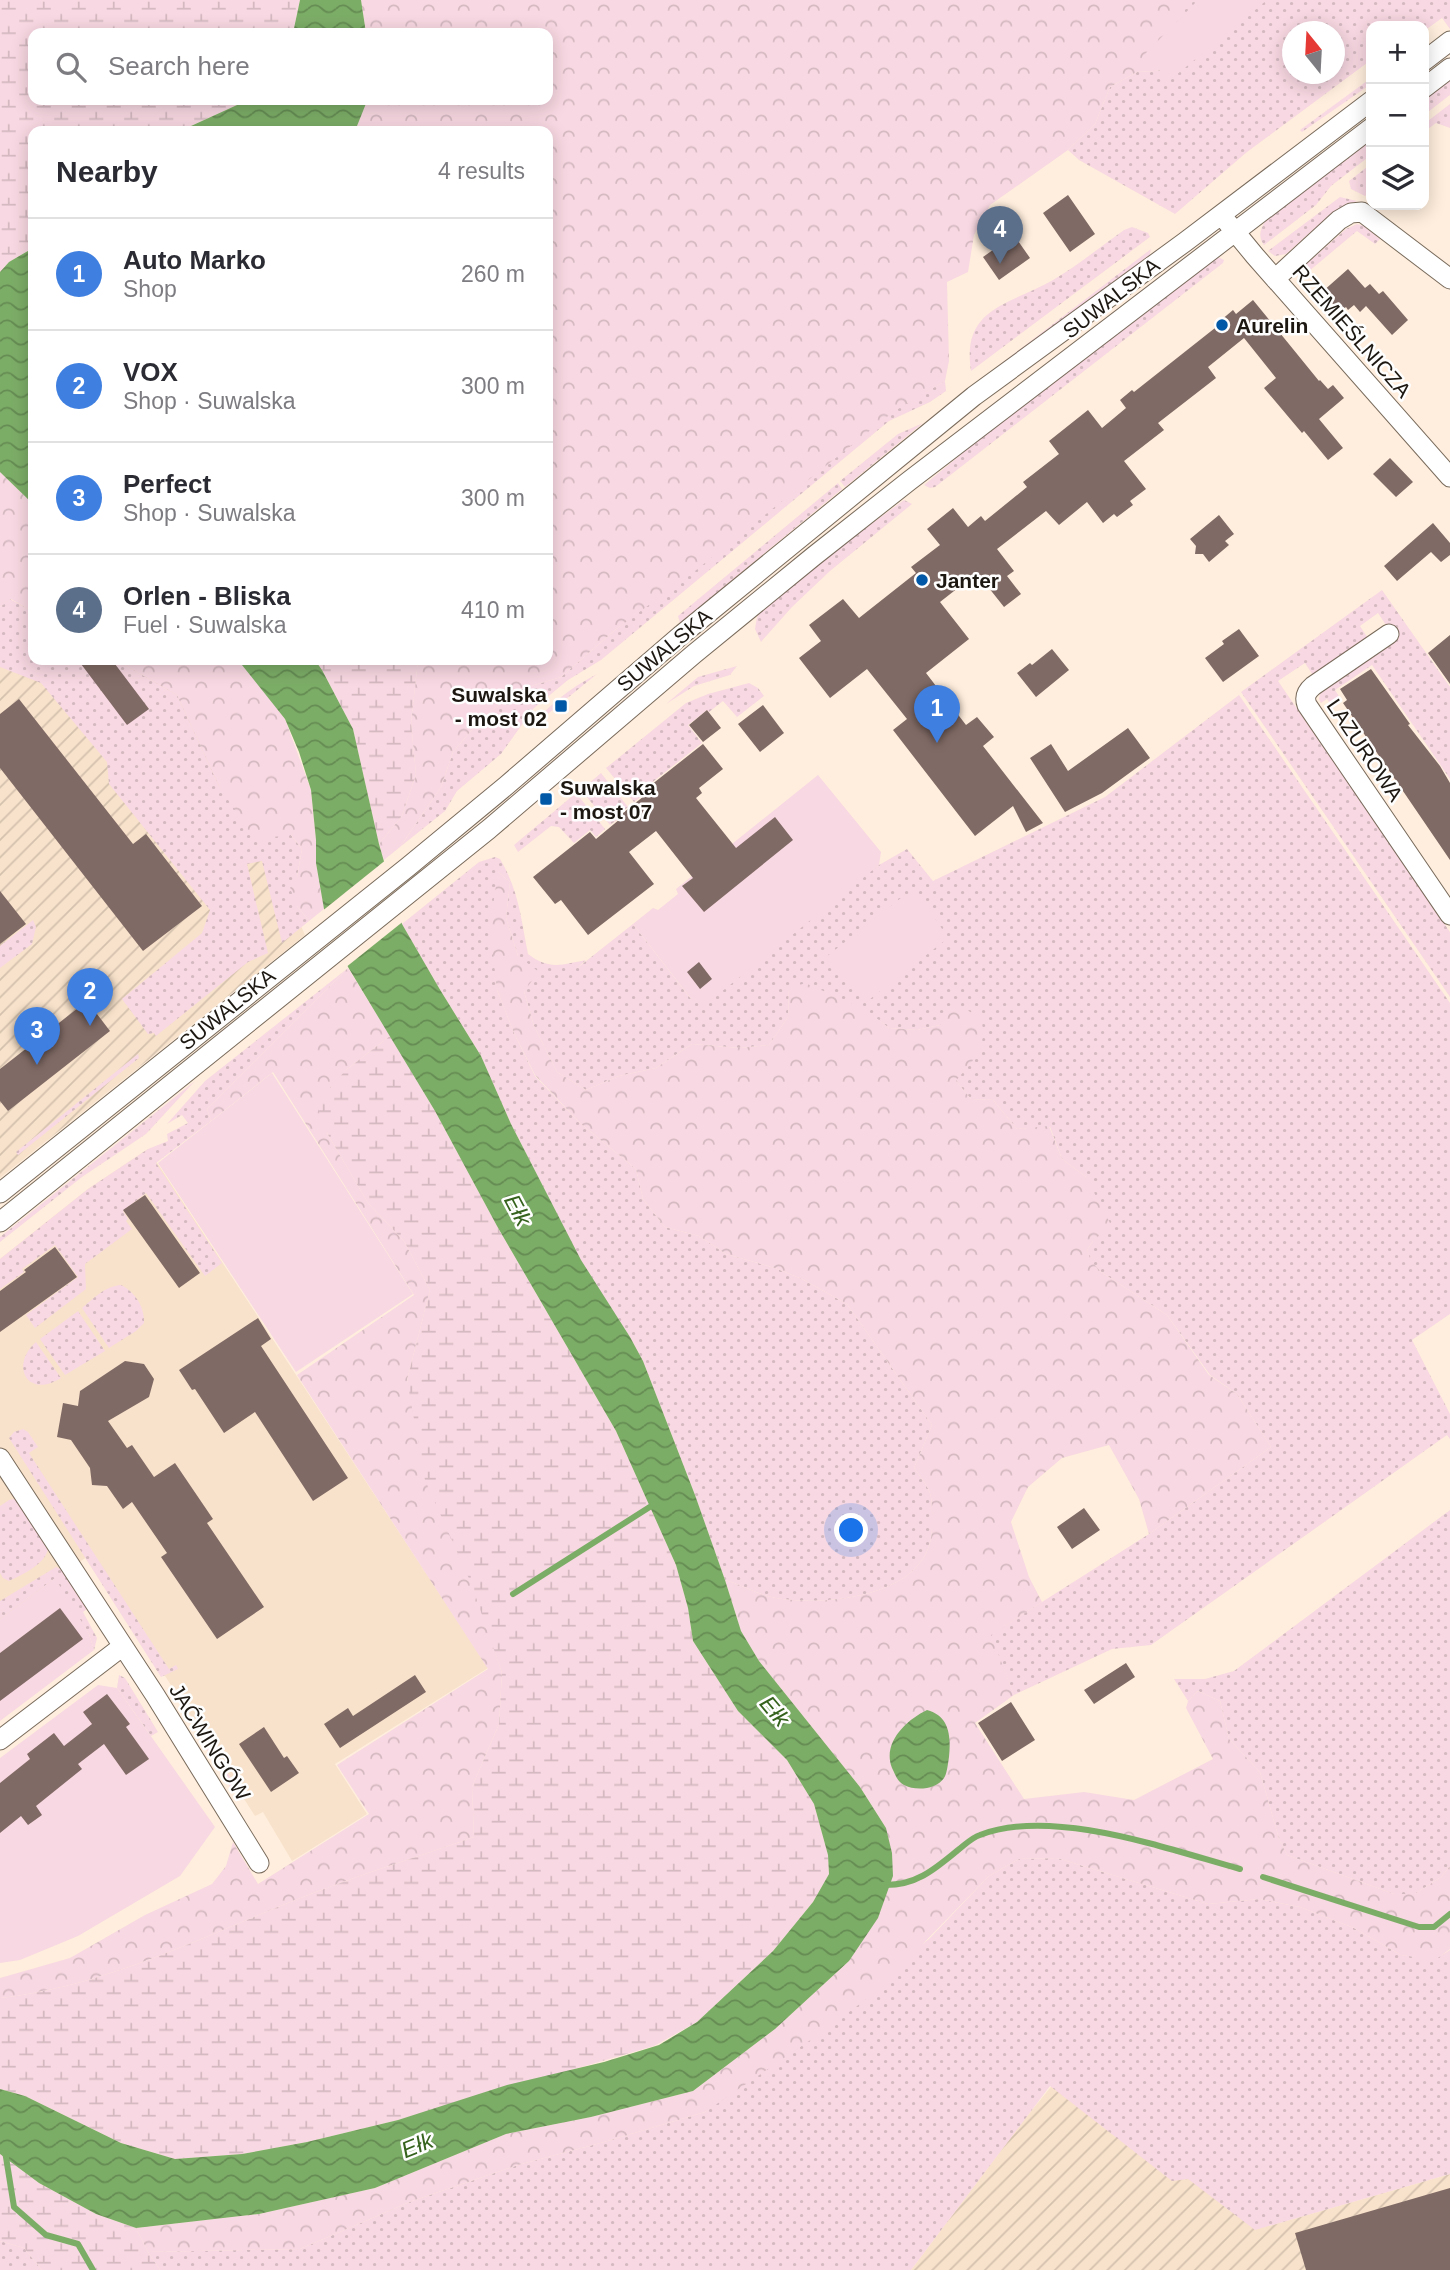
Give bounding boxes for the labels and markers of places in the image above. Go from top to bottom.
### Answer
pin: 4 [977,206,1023,264]
place label: Aurelin [1236,314,1308,337]
marker: Aurelin [1214,317,1230,333]
place label: Janter [936,569,999,592]
marker: Janter [914,572,930,588]
place label: Suwalska - most 02 [451,683,547,730]
pin: 1 [914,685,960,743]
marker: Suwalska - most 02 [553,698,569,714]
place label: Suwalska - most 07 [560,776,656,823]
marker: Suwalska - most 07 [538,791,554,807]
pin: 2 [67,968,113,1026]
pin: 3 [14,1007,60,1065]

